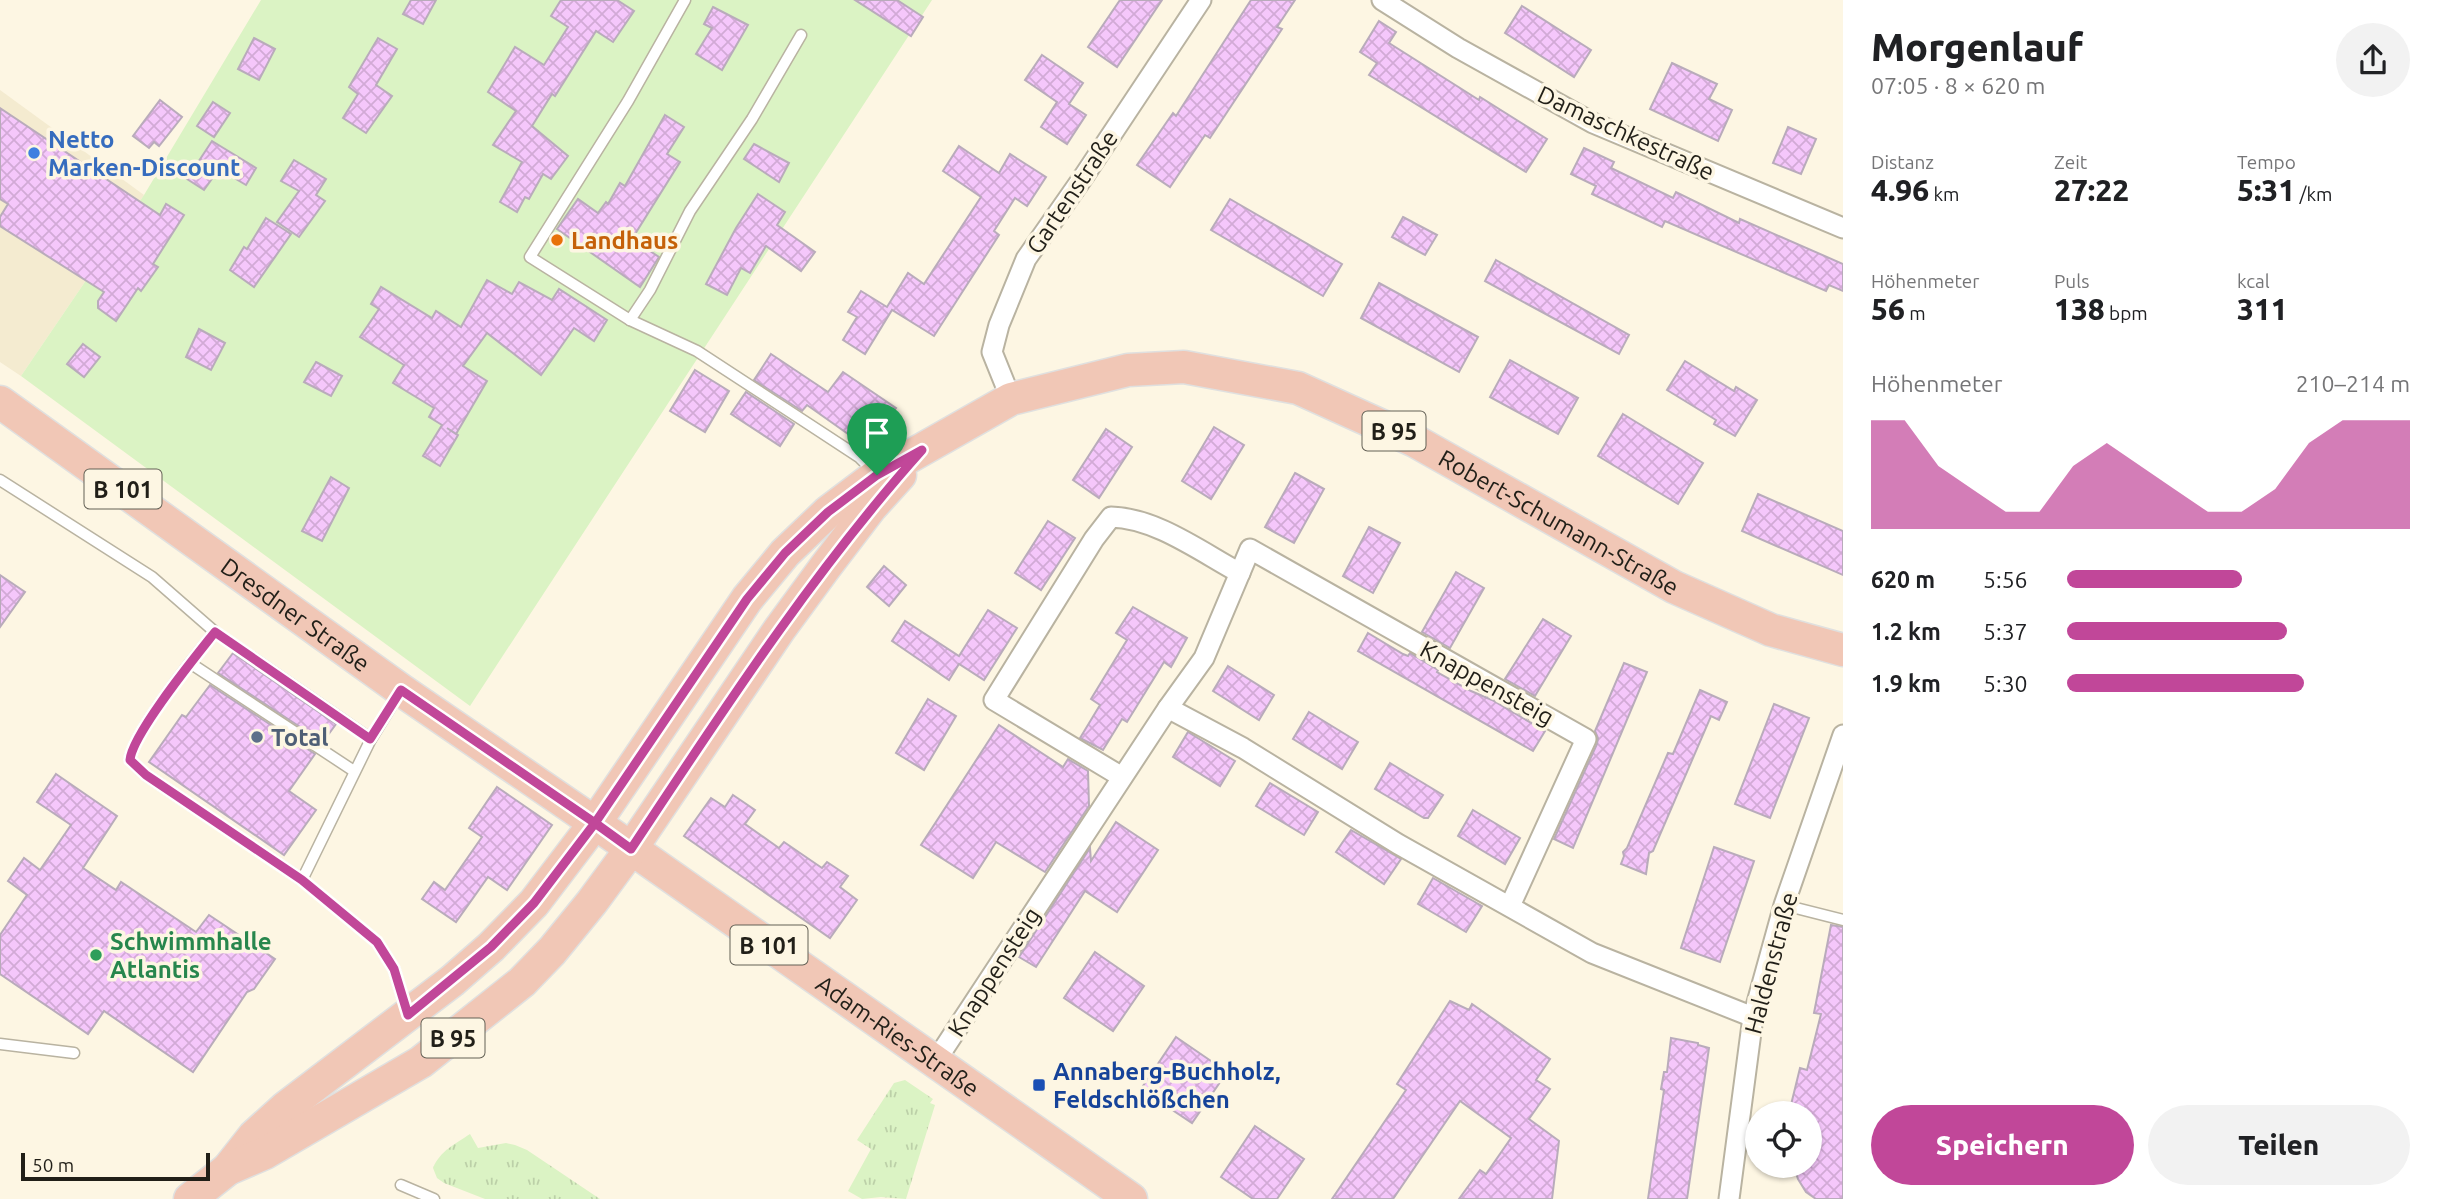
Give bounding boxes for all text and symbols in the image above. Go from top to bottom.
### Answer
button: share [2336,23,2410,97]
text: Morgenlauf [1871,26,2083,68]
text: 07:05 · 8 × 620 m [1871,73,2045,98]
street label: Damaschkestraße [1533,80,1719,186]
street label: Gartenstraße [1021,125,1123,259]
place label: Netto Marken-Discount [48,126,240,181]
marker: Netto Marken-Discount [26,145,42,161]
text: Distanz [1871,151,1934,173]
text: Zeit [2054,151,2087,173]
text: Tempo [2237,151,2296,173]
text: 4.96 [1871,173,1929,207]
text: 27:22 [2054,173,2129,207]
text: 5:31 [2237,173,2295,207]
text: km [1929,183,1959,205]
text: /km [2295,183,2333,205]
place label: Landhaus [571,227,678,254]
marker: Landhaus [549,232,565,248]
text: Höhenmeter [1871,270,1980,292]
text: Puls [2054,270,2089,292]
text: kcal [2237,270,2270,292]
text: 56 [1871,292,1905,326]
text: 138 [2054,292,2105,326]
text: 311 [2237,292,2288,326]
text: m [1905,302,1926,324]
text: bpm [2105,302,2148,324]
text: Höhenmeter [1871,371,2002,396]
text: 210–214 m [2296,371,2410,396]
pin [847,403,907,475]
road number: B 95 [1362,412,1426,450]
icon: arrive [858,414,896,452]
street label: Robert-Schumann-Straße [1434,444,1684,600]
road number: B 101 [85,470,162,509]
street label: Dresdner Straße [216,552,375,677]
text: 620 m [1871,567,1935,592]
text: 5:56 [1983,567,2028,592]
text: 1.2 km [1871,619,1941,644]
text: 5:37 [1983,619,2028,644]
street label: Knappensteig [1416,635,1558,731]
text: 1.9 km [1871,671,1941,696]
text: 5:30 [1983,671,2028,696]
place label: Total [271,724,329,751]
marker: Total [249,729,265,745]
street label: Haldenstraße [1739,889,1803,1037]
street label: Knappensteig [942,902,1046,1042]
road number: B 101 [730,926,808,964]
place label: Schwimmhalle Atlantis [110,928,272,983]
marker: Schwimmhalle Atlantis [88,947,104,963]
street label: Adam-Ries-Straße [812,969,984,1102]
road number: B 95 [421,1018,484,1058]
place label: Annaberg-Buchholz, Feldschlößchen [1053,1058,1281,1113]
marker: Annaberg-Buchholz, Feldschlößchen [1031,1077,1047,1093]
map controls [1745,1101,1822,1178]
button: locate [1745,1101,1822,1178]
button: Speichern [1871,1105,2134,1185]
button: Teilen [2148,1105,2410,1185]
scale bar [21,1150,210,1182]
text: 50 m [32,1154,74,1176]

